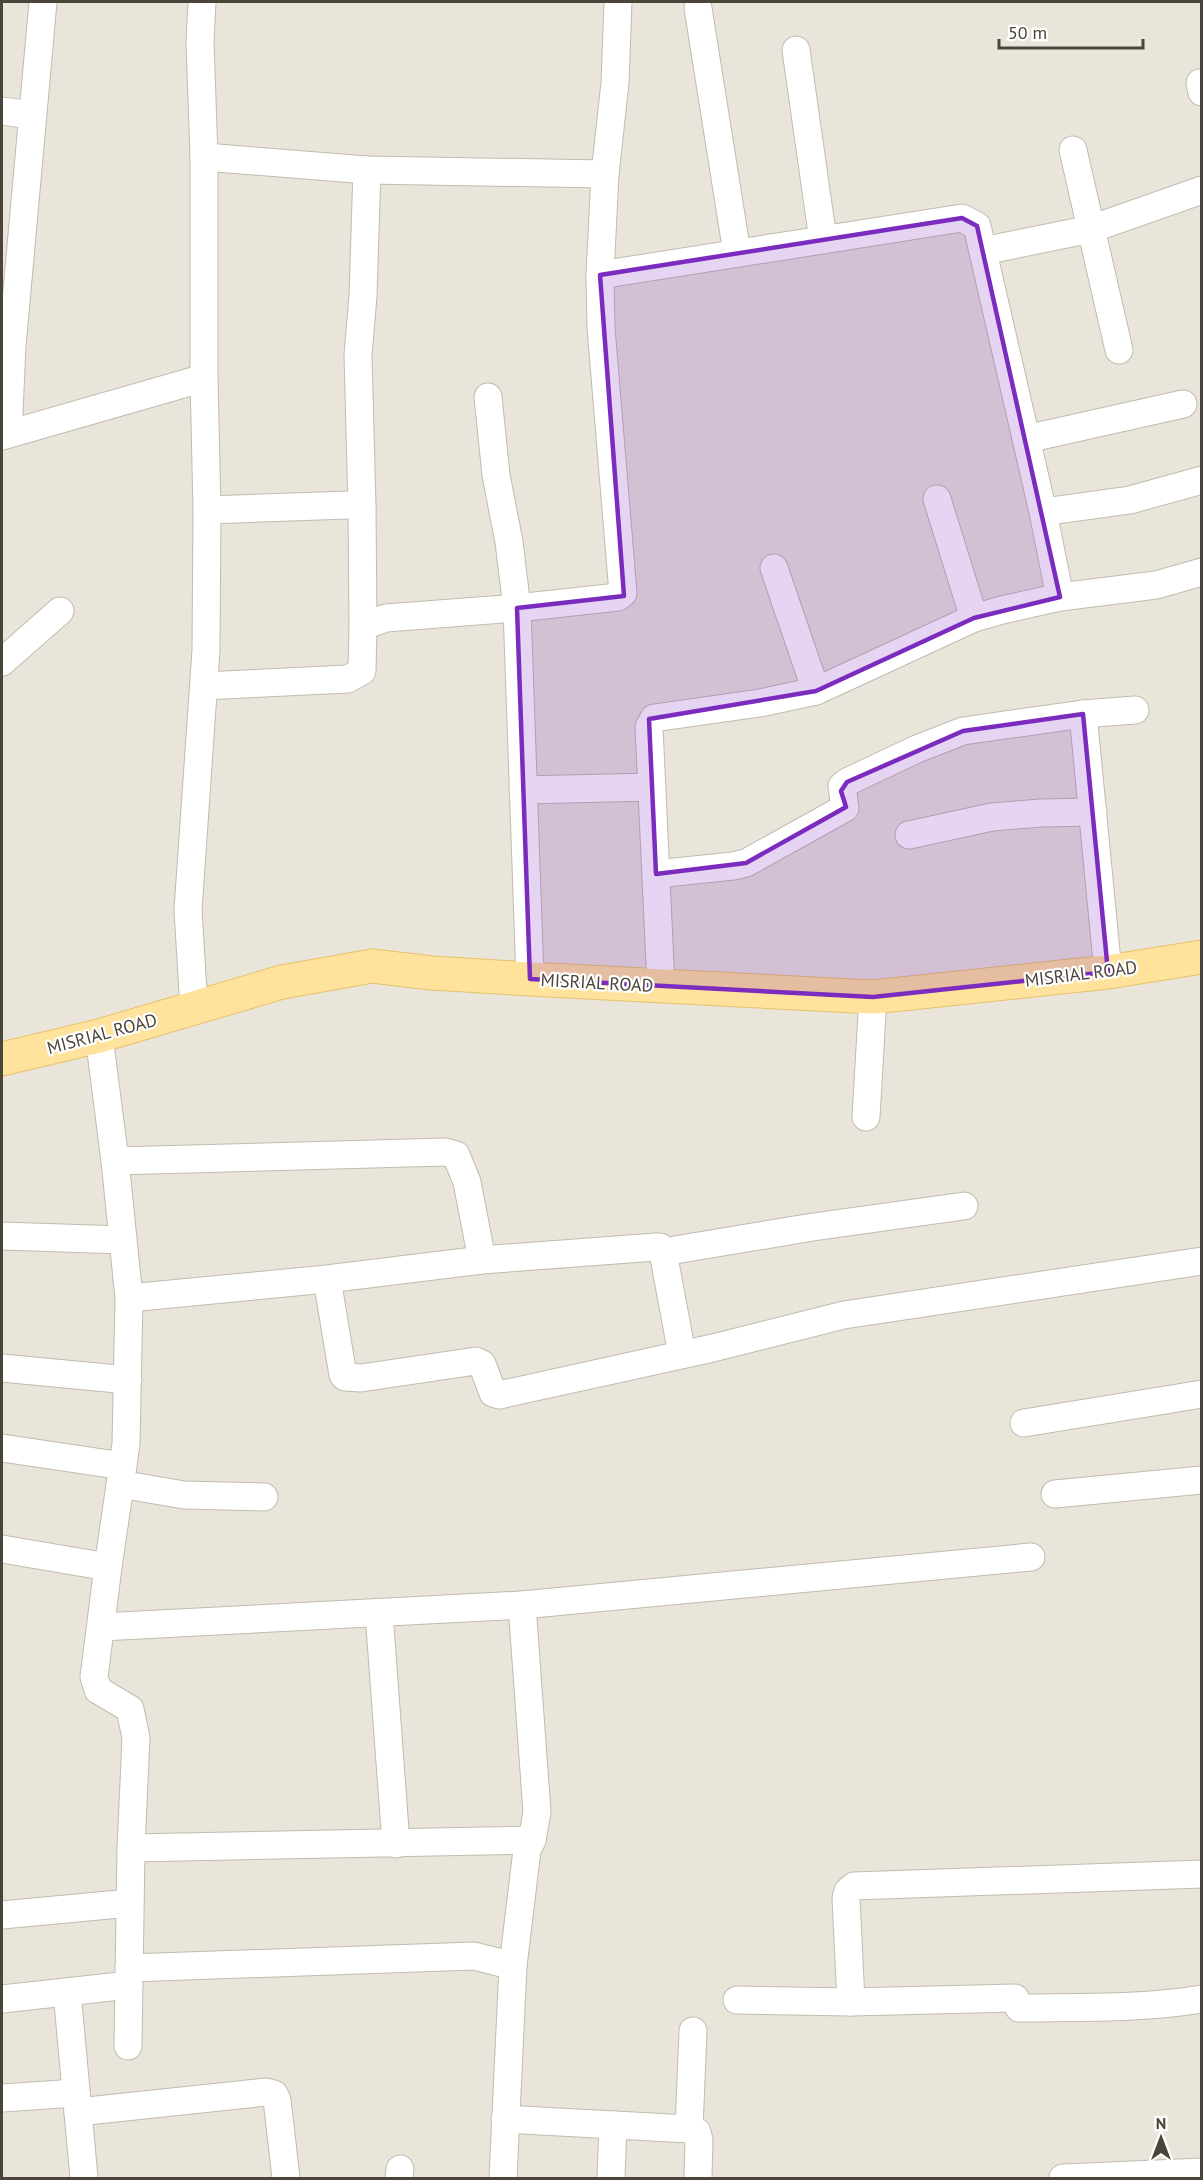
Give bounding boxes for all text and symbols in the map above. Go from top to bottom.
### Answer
scale bar [999,12,1143,50]
text: 50 m [1008,21,1047,44]
street label: MISRIAL ROAD [1023,955,1138,992]
street label: MISRIAL ROAD [540,968,654,997]
street label: MISRIAL ROAD [44,1008,159,1059]
north arrow [1131,2108,1191,2168]
text: N [1156,2113,1166,2133]

